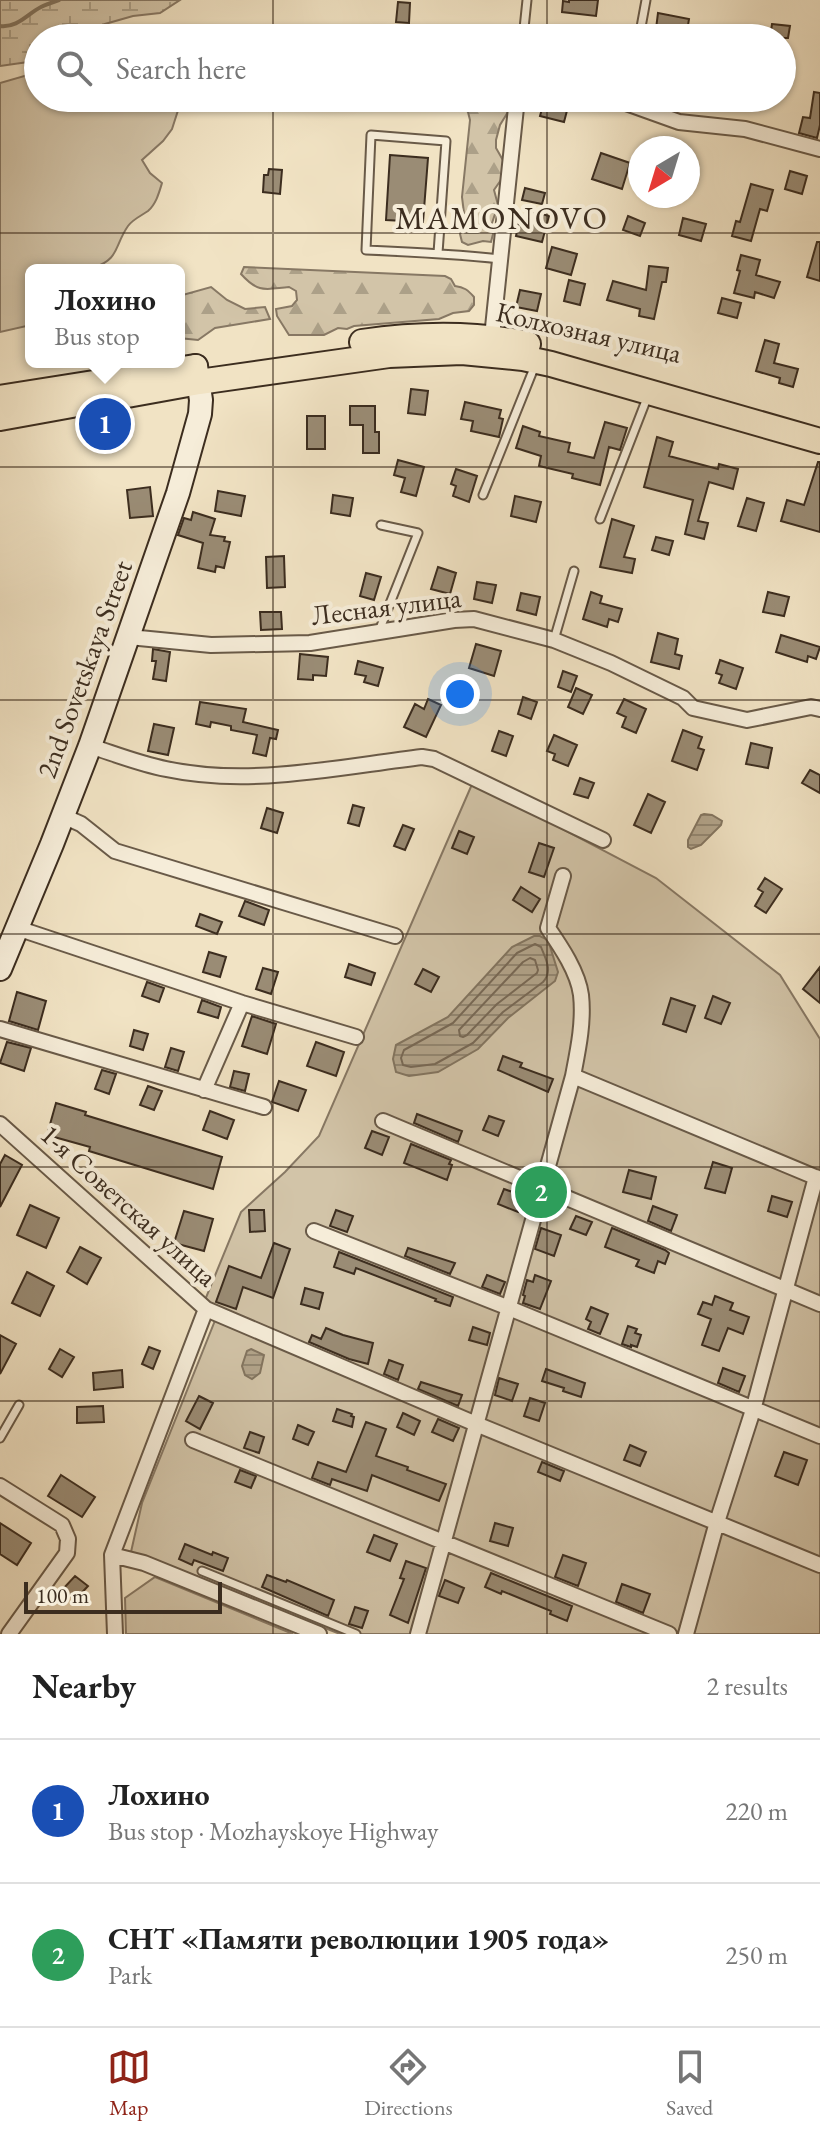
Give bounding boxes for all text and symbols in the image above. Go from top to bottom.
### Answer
search box [24,24,796,112]
icon: search [52,46,96,90]
text: Search here [116,49,246,88]
north arrow [628,136,700,208]
district label: MAMONOVO [395,197,609,239]
popup [25,264,185,368]
text: Лохино [54,280,156,319]
street label: Колхозная улица [493,293,686,371]
text: Bus stop [54,319,140,353]
pin: 1 [79,394,131,454]
street label: 2nd Sovetskaya Street [28,555,140,783]
street label: Лесная улица [309,579,464,633]
your location [440,674,480,714]
street label: 1-я Советская улица [33,1116,226,1294]
pin: 2 [515,1162,567,1222]
scale bar [24,1578,222,1614]
text: 100 m [36,1581,89,1610]
text: Nearby [32,1664,136,1708]
text: 2 results [707,1669,788,1703]
text: Лохино [108,1775,210,1814]
text: 1 [51,1794,65,1828]
text: 220 m [725,1794,788,1828]
text: Bus stop · Mozhayskoye Highway [108,1814,438,1848]
text: СНТ «Памяти революции 1905 года» [108,1919,609,1958]
text: 2 [51,1938,65,1972]
text: 250 m [725,1938,788,1972]
text: Park [108,1958,152,1992]
tab: Map [107,2045,151,2122]
tab: Directions [364,2045,453,2122]
tab: Saved [666,2045,713,2122]

